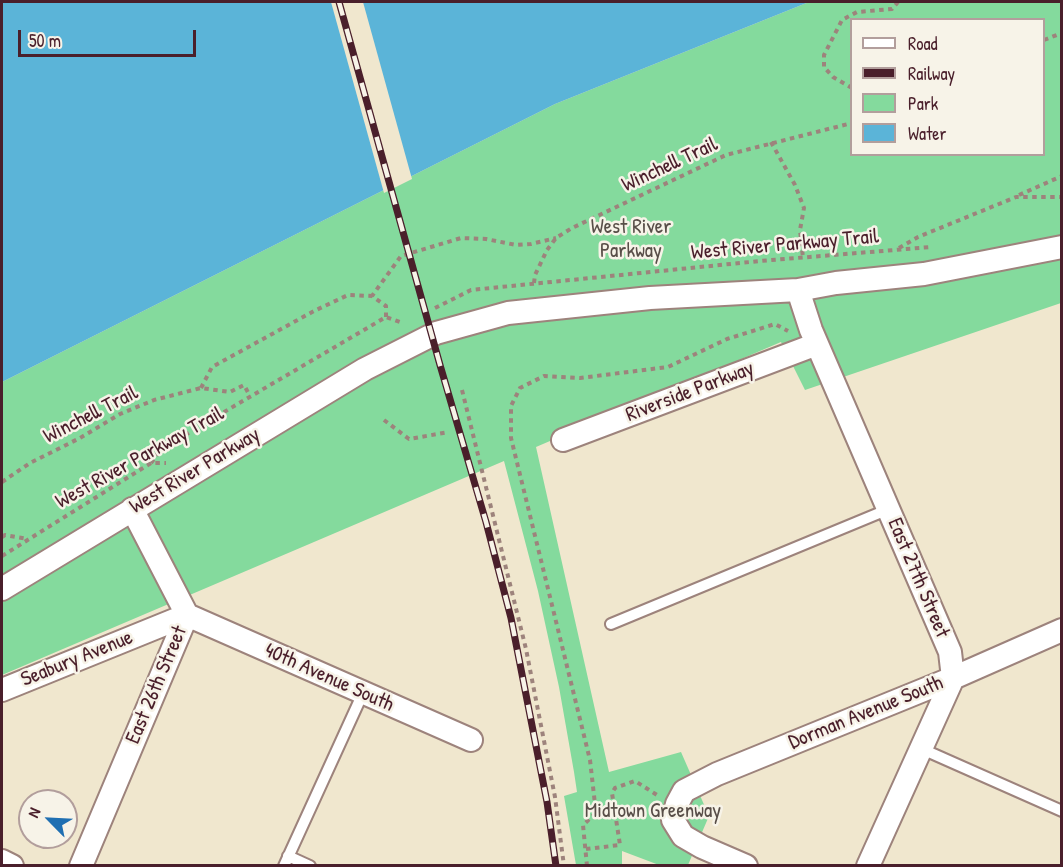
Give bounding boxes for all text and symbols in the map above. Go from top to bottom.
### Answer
scale bar [21,18,200,56]
legend [850,18,1045,156]
text: 50 m [29,28,61,53]
text: Road [908,31,938,56]
text: Railway [908,61,955,86]
text: Park [908,91,938,116]
text: Water [908,121,946,146]
street label: Winchell Trail [618,132,722,198]
park label: West River Parkway [591,214,671,264]
street label: West River Parkway Trail [690,224,880,266]
street label: Riverside Parkway [622,356,758,428]
street label: Winchell Trail [39,380,143,450]
street label: West River Parkway Trail [51,401,229,515]
street label: West River Parkway [125,422,265,520]
street label: East 27th Street [881,514,955,642]
street label: East 26th Street [121,622,193,748]
street label: Seabury Avenue [17,625,137,693]
street label: 40th Avenue South [260,638,398,718]
street label: Dorman Avenue South [785,671,947,755]
north arrow [18,789,78,849]
park label: Midtown Greenway [585,798,721,824]
text: N [22,804,45,821]

